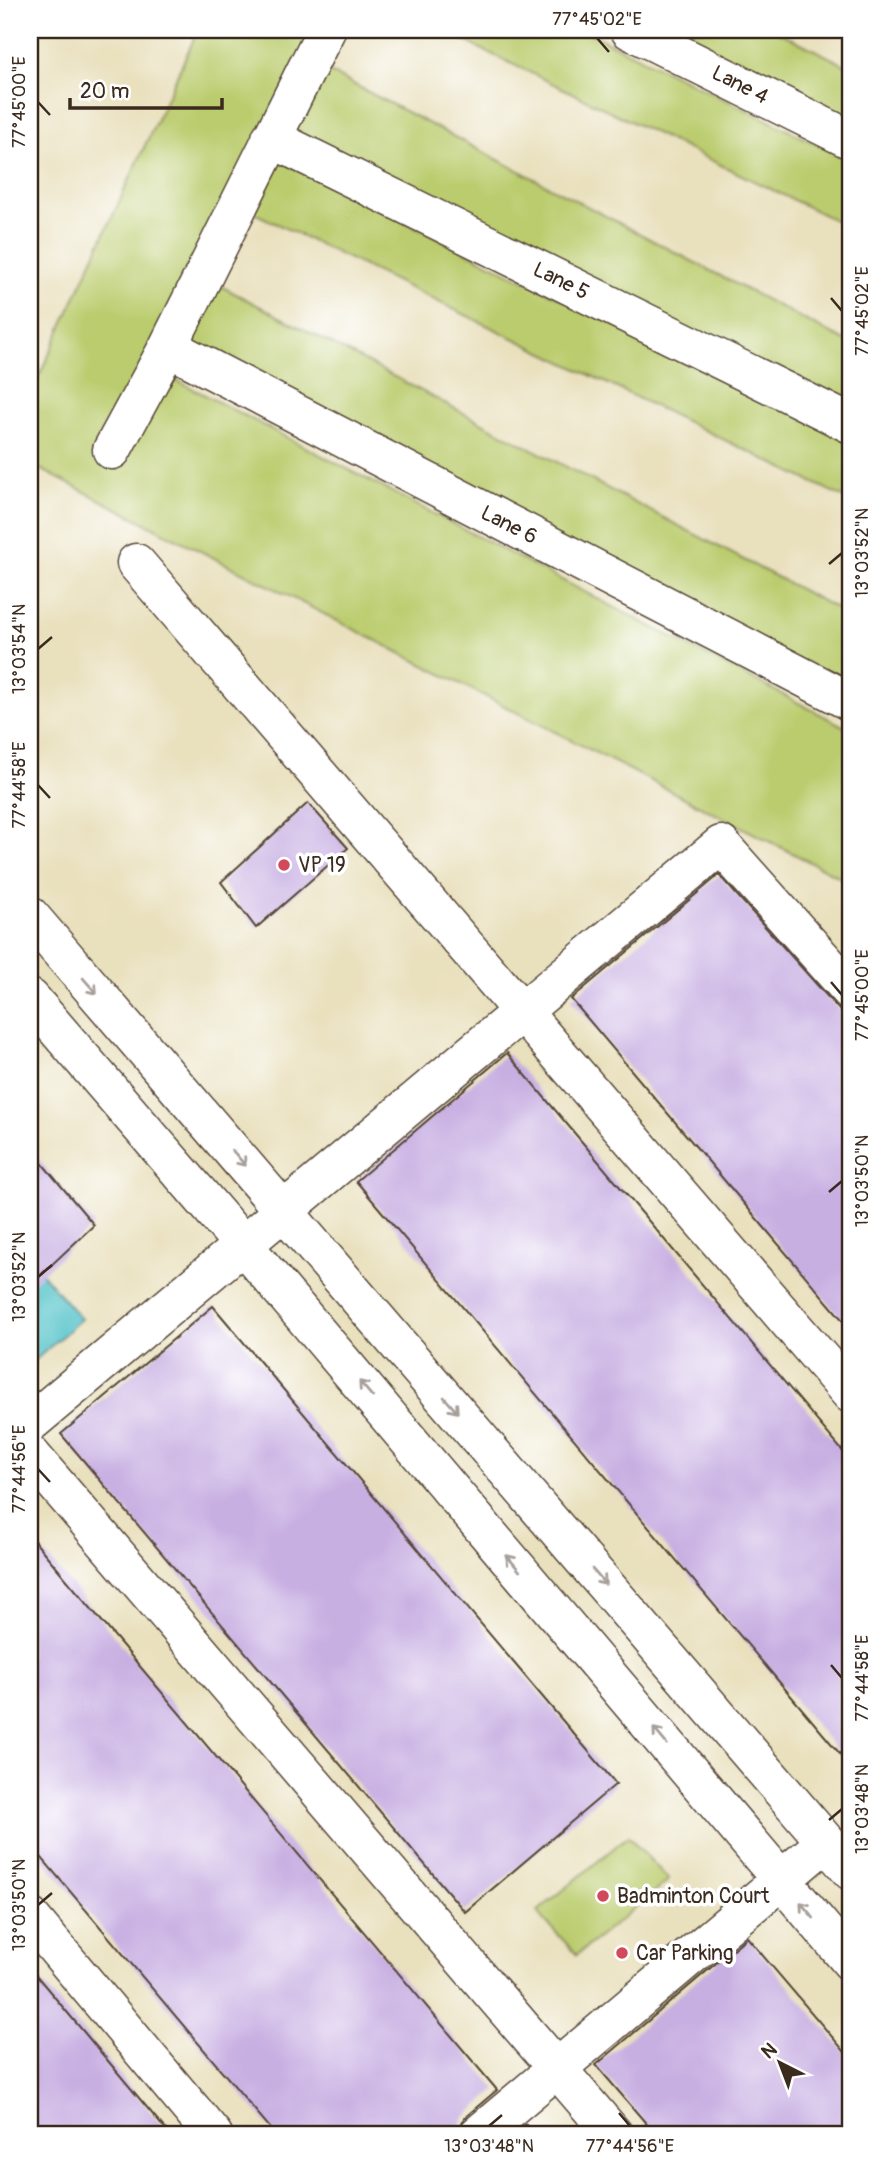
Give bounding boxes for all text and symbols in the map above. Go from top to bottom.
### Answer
text: 77°45'02"E [552,8,642,31]
text: 77°45'00"E [8,56,31,148]
street label: Lane 4 [707,59,773,111]
scale bar [70,66,222,110]
text: 20 m [80,78,129,105]
street label: Lane 5 [528,256,594,306]
text: 77°45'02"E [851,266,874,356]
street label: Lane 6 [476,499,542,551]
text: 13°03'52"N [851,508,874,598]
text: 13°03'54"N [8,604,31,694]
text: 77°44'58"E [8,742,31,828]
place label: VP 19 [298,852,346,879]
marker: VP 19 [276,857,292,873]
text: 77°45'00"E [851,949,874,1041]
one-way arrow [82,977,98,995]
text: 13°03'50"N [851,1135,874,1227]
one-way arrow [231,1149,247,1167]
text: 13°03'52"N [8,1232,31,1322]
one-way arrow [358,1381,374,1399]
one-way arrow [443,1396,459,1414]
text: 77°44'56"E [8,1425,31,1513]
one-way arrow [505,1554,521,1572]
one-way arrow [592,1568,607,1586]
text: 77°44'58"E [851,1635,874,1721]
one-way arrow [652,1728,668,1746]
text: 13°03'48"N [851,1764,874,1854]
text: 13°03'50"N [8,1859,31,1951]
place label: Badminton Court [617,1883,770,1910]
marker: Badminton Court [595,1888,611,1904]
one-way arrow [799,1901,815,1919]
place label: Car Parking [636,1940,734,1967]
marker: Car Parking [614,1945,630,1961]
north arrow [744,2028,814,2098]
text: N [756,2038,782,2064]
text: 13°03'48"N [444,2135,534,2158]
text: 77°44'56"E [586,2135,674,2158]

